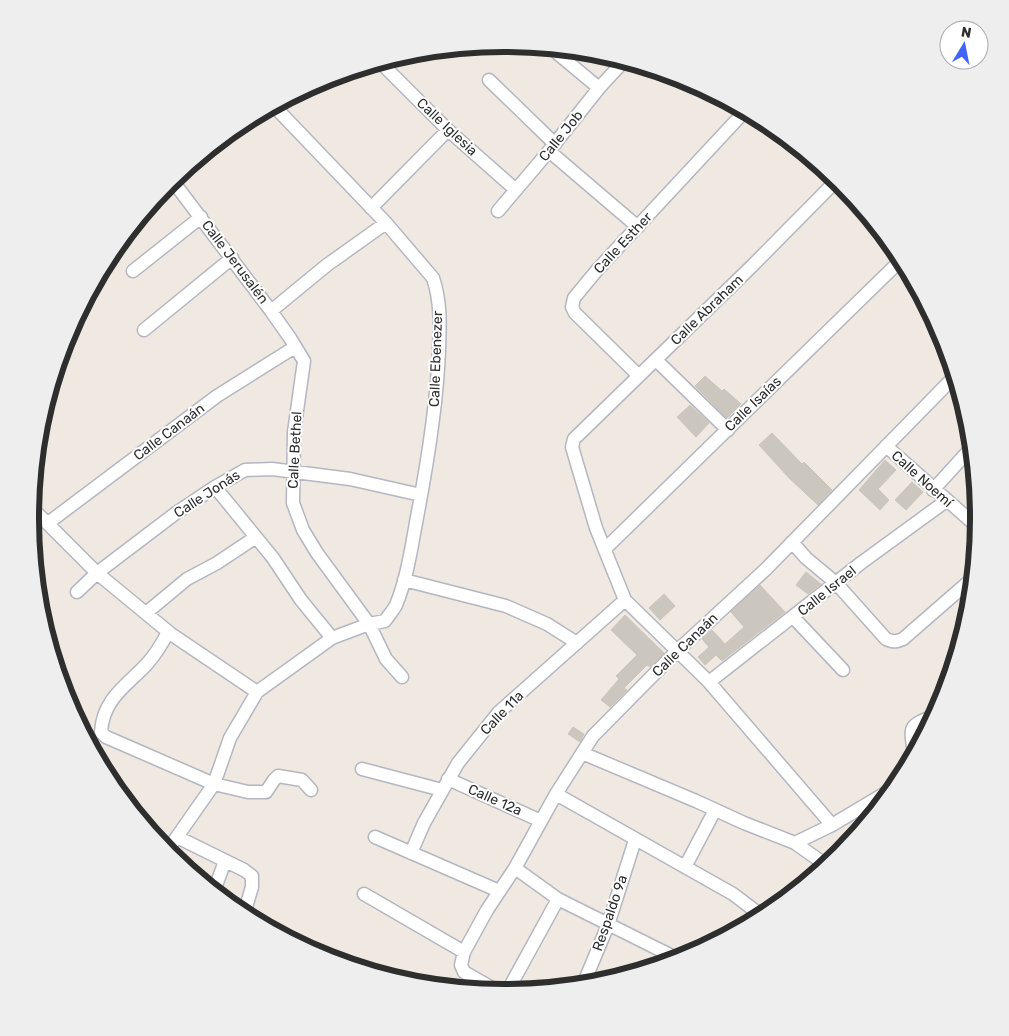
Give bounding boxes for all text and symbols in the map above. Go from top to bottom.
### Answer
north arrow [939,20,989,70]
text: N [960,23,973,42]
street label: Calle Iglesia [413,95,481,159]
street label: Calle Job [535,107,587,165]
street label: Calle Esther [590,208,656,277]
street label: Calle Jerusalén [198,217,272,307]
street label: Calle Abraham [667,271,747,349]
street label: Calle Ebenezer [426,310,446,407]
street label: Calle Isaías [721,373,785,435]
street label: Calle Canaán [130,400,208,464]
street label: Calle Bethel [284,411,306,489]
street label: Calle Noemí [888,447,957,511]
street label: Calle Jonás [171,466,243,522]
street label: Calle Israel [794,562,860,620]
street label: Calle Canaán [649,609,721,681]
street label: Calle 11a [477,687,527,739]
street label: Calle 12a [465,781,525,819]
street label: Respaldo 9a [589,873,631,953]

